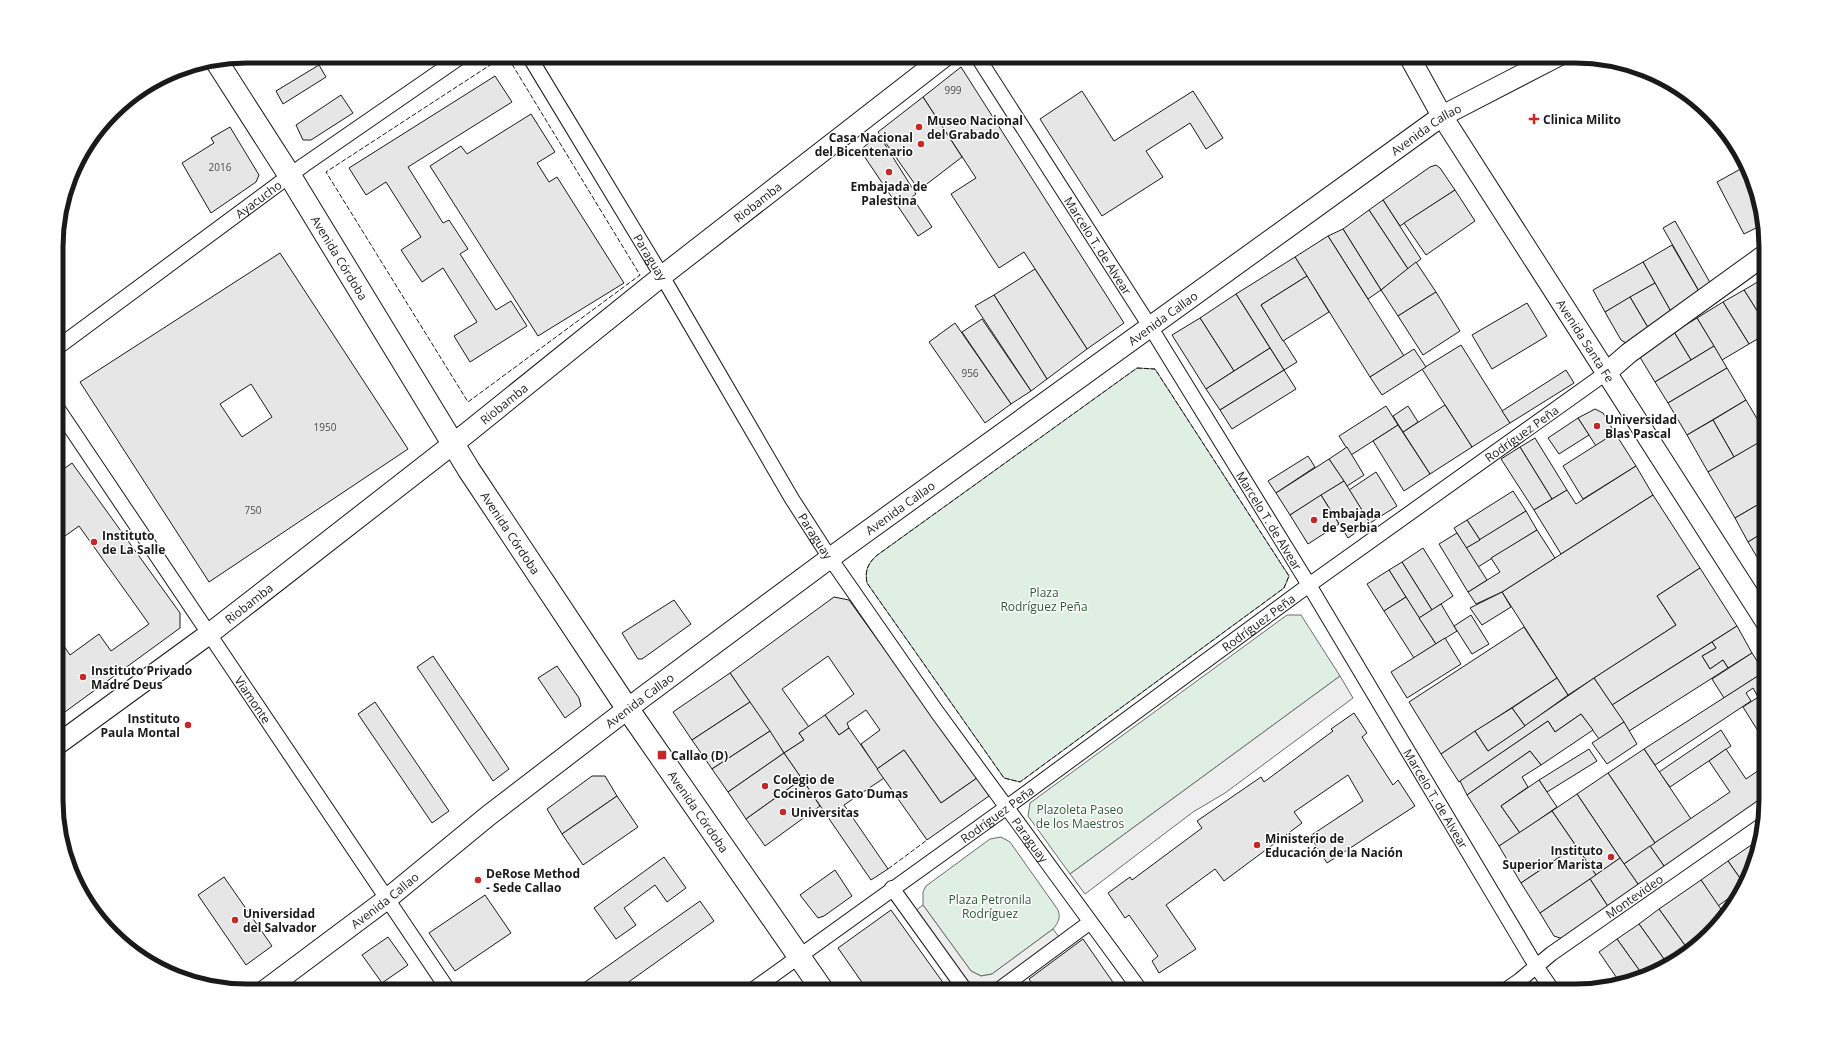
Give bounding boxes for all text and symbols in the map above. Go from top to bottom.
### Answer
house number: 999 [944,83,962,97]
street label: Avenida Callao [1387,99,1464,159]
place label: Clinica Milito [1543,111,1621,128]
place label: Museo Nacional del Grabado [927,112,1023,143]
marker: Clinica Milito [1528,113,1540,125]
marker: Museo Nacional del Grabado [914,122,924,132]
place label: Casa Nacional del Bicentenario [815,129,913,160]
marker: Casa Nacional del Bicentenario [916,139,926,149]
house number: 2016 [209,160,232,174]
marker: Embajada de Palestina [884,167,894,177]
street label: Ayacucho [232,176,285,222]
street label: Riobamba [730,178,785,226]
place label: Embajada de Palestina [851,178,927,209]
street label: Marcelo T. de Alvear [1061,193,1136,298]
street label: Avenida Córdoba [307,212,372,303]
street label: Paraguay [630,230,672,285]
street label: Avenida Callao [1124,287,1201,349]
street label: Avenida Santa Fe [1553,296,1619,385]
house number: 956 [961,366,979,380]
street label: Riobamba [476,379,531,428]
street label: Rodríguez Peña [1481,401,1562,466]
place label: Universidad Blas Pascal [1605,411,1677,442]
house number: 1950 [314,420,337,434]
marker: Universidad Blas Pascal [1592,421,1602,431]
street label: Marcelo T. de Alvear [1233,468,1306,573]
street label: Avenida Callao [862,477,938,538]
street label: Avenida Córdoba [477,488,544,578]
house number: 750 [244,503,262,517]
place label: Embajada de Serbia [1322,505,1381,536]
street label: Paraguay [794,509,837,563]
marker: Embajada de Serbia [1309,515,1319,525]
place label: Instituto de La Salle [102,527,165,558]
marker: Instituto de La Salle [89,537,99,547]
street label: Riobamba [221,579,276,627]
park label: Plaza Rodríguez Peña [1000,584,1088,615]
street label: Rodríguez Peña [1218,590,1298,655]
place label: Instituto Privado Madre Deus [91,662,192,693]
street label: Avenida Callao [602,669,677,732]
marker: Instituto Privado Madre Deus [78,672,88,682]
street label: Viamonte [231,673,275,727]
place label: Instituto Paula Montal [101,710,180,741]
marker: Instituto Paula Montal [183,720,193,730]
street label: Marcelo T. de Alvear [1400,745,1473,852]
place label: Callao (D) [671,747,728,764]
marker: Callao (D) [656,749,668,761]
street label: Avenida Córdoba [664,767,733,856]
place label: Colegio de Cocineros Gato Dumas [773,771,908,802]
marker: Colegio de Cocineros Gato Dumas [760,781,770,791]
street label: Rodríguez Peña [957,782,1037,847]
park label: Plazoleta Paseo de los Maestros [1036,801,1124,832]
place label: Universitas [791,804,859,821]
marker: Universitas [778,807,788,817]
street label: Paraguay [1008,814,1053,866]
place label: Ministerio de Educación de la Nación [1265,830,1403,861]
marker: Ministerio de Educación de la Nación [1252,840,1262,850]
place label: Instituto Superior Marista [1503,842,1603,873]
marker: Instituto Superior Marista [1606,852,1616,862]
place label: DeRose Method - Sede Callao [486,865,580,896]
street label: Avenida Callao [347,868,422,932]
street label: Montevideo [1602,870,1666,922]
marker: DeRose Method - Sede Callao [473,875,483,885]
park label: Plaza Petronila Rodríguez [949,891,1031,922]
place label: Universidad del Salvador [243,905,317,936]
marker: Universidad del Salvador [230,915,240,925]

